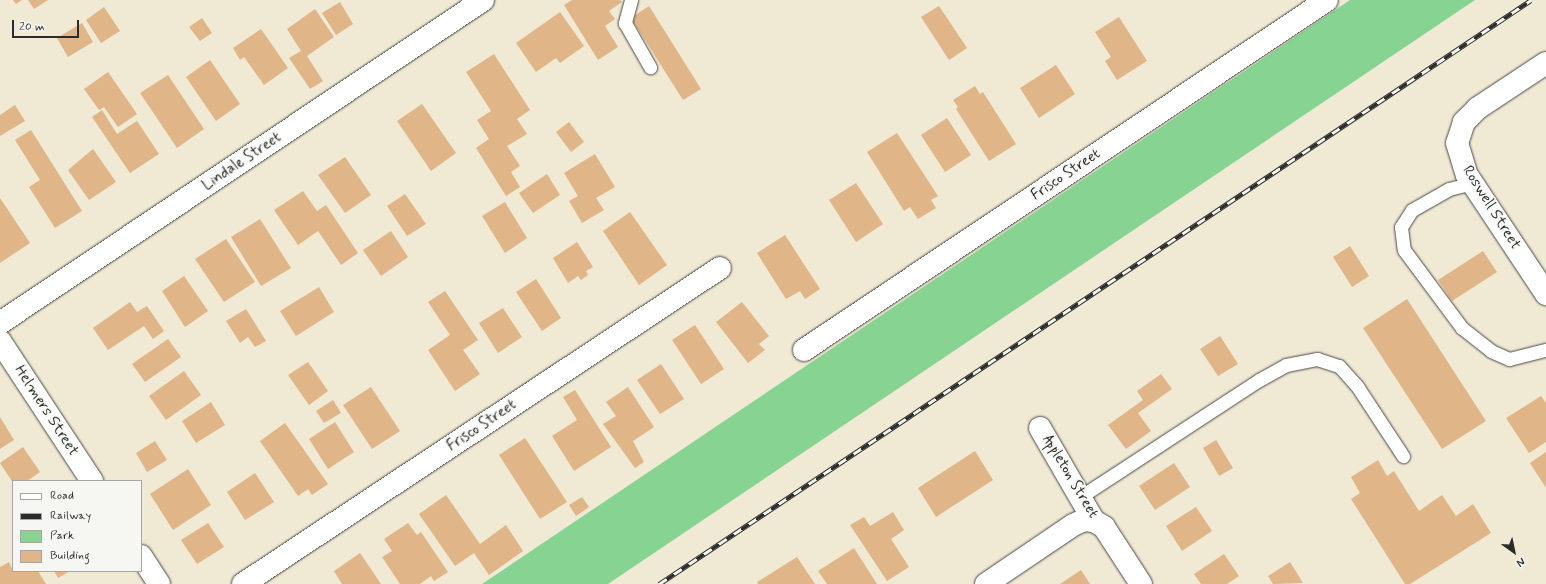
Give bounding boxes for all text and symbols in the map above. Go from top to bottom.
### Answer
scale bar [14,12,81,38]
text: 20 m [19,19,45,35]
street label: Lindale Street [198,128,286,196]
street label: Frisco Street [1027,145,1105,205]
street label: Roswell Street [1458,163,1524,253]
street label: Helmers Street [10,363,82,459]
street label: Frisco Street [443,396,521,456]
street label: Appleton Street [1038,431,1102,523]
legend [12,480,142,572]
text: Road [50,488,74,504]
text: Railway [50,508,91,524]
text: Park [50,528,74,544]
north arrow [1494,532,1534,572]
text: Building [50,548,90,564]
text: N [1514,554,1527,570]

